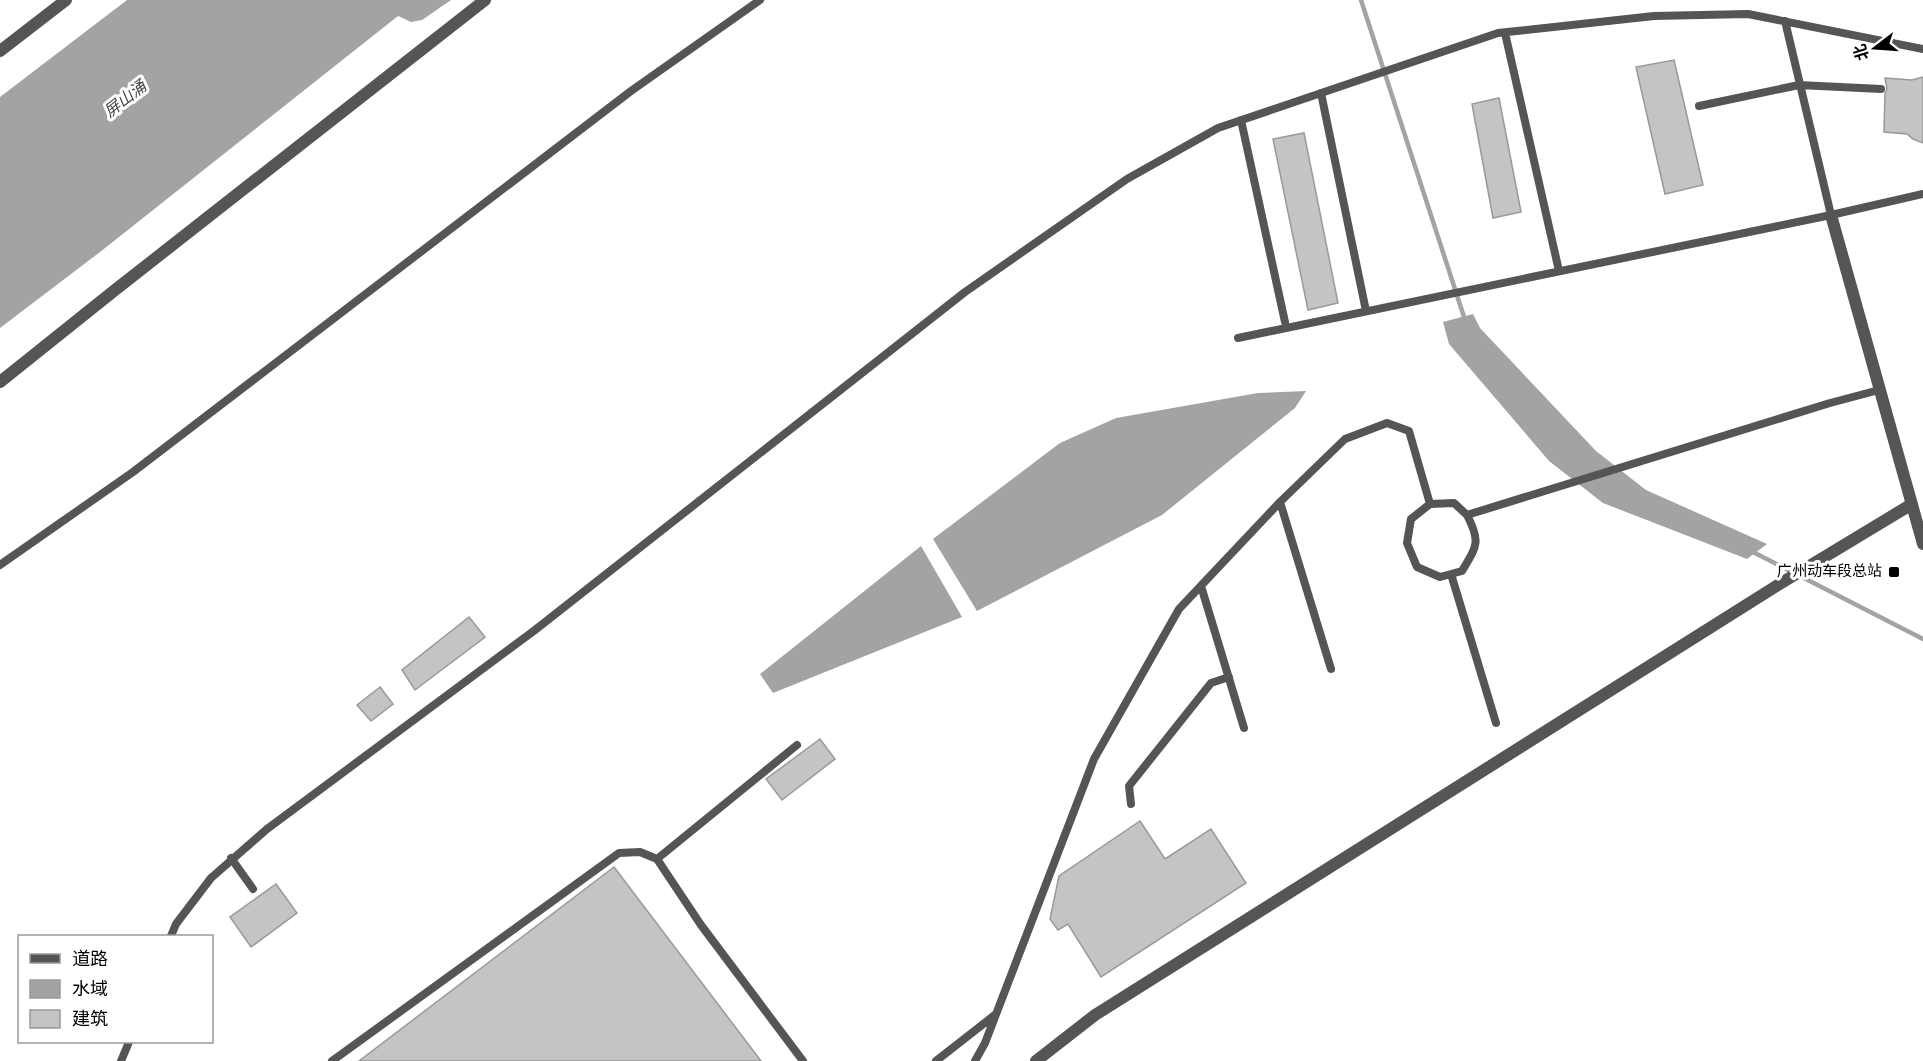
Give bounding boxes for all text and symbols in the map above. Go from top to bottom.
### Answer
north arrow [1845,18,1905,78]
text: 北 [1851,41,1874,62]
water label: 屏山涌 [101,76,153,123]
place label: 广州动车段总站 [1777,562,1882,582]
marker: 广州动车段总站 [1887,565,1901,579]
legend [18,935,213,1043]
text: 道路 [72,949,108,972]
text: 水域 [72,979,108,1002]
text: 建筑 [72,1009,108,1032]

